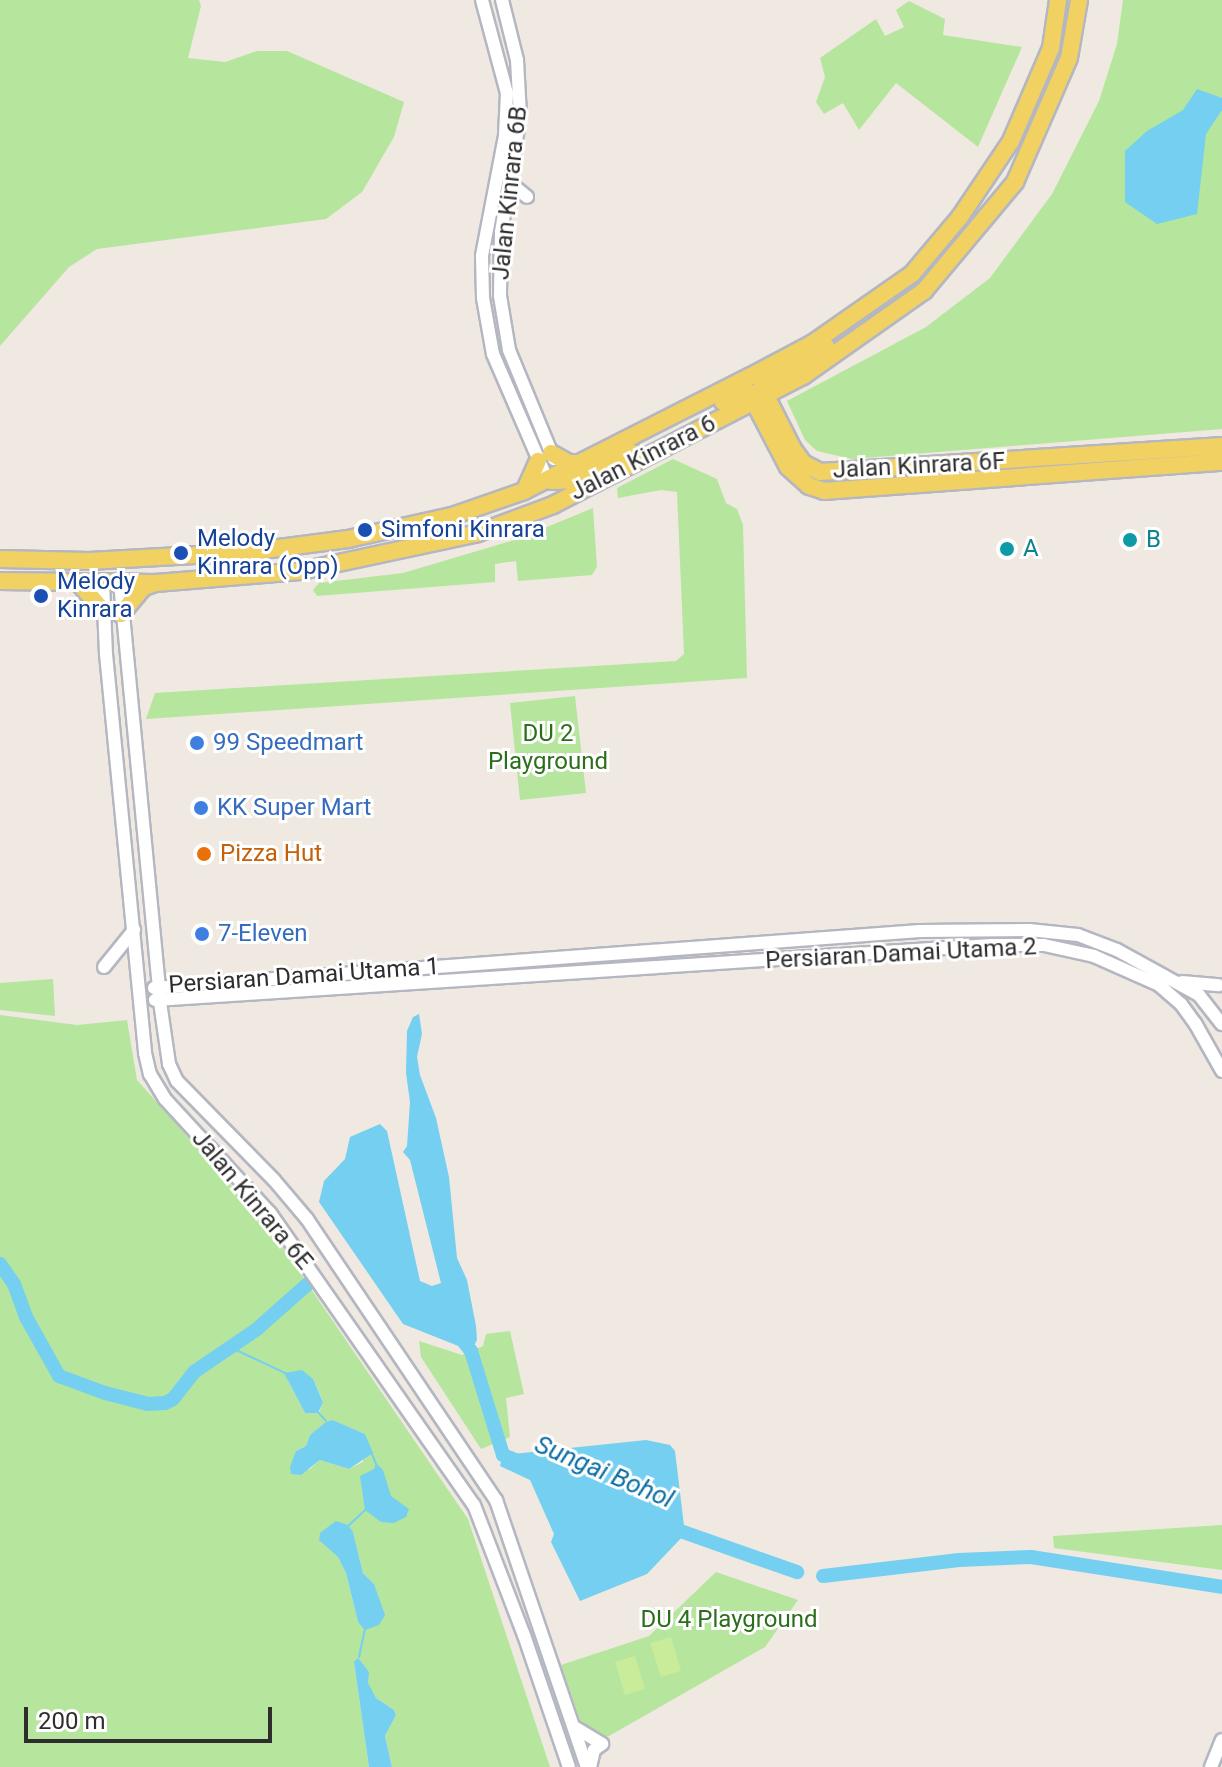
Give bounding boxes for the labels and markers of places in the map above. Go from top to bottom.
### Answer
place label: Simfoni Kinrara [381,516,545,544]
marker: Simfoni Kinrara [356,521,374,539]
place label: Melody Kinrara (Opp) [197,525,339,581]
place label: B [1146,526,1161,554]
marker: B [1121,531,1139,549]
place label: A [1023,535,1039,563]
marker: A [998,540,1016,558]
marker: Melody Kinrara (Opp) [172,544,190,562]
place label: Melody Kinrara [57,568,135,624]
marker: Melody Kinrara [32,587,50,605]
place label: 99 Speedmart [213,729,363,757]
marker: 99 Speedmart [188,734,206,752]
place label: KK Super Mart [217,794,371,822]
marker: KK Super Mart [192,799,210,817]
place label: Pizza Hut [220,840,322,868]
marker: Pizza Hut [195,845,213,863]
place label: 7-Eleven [218,920,308,948]
marker: 7-Eleven [193,925,211,943]

